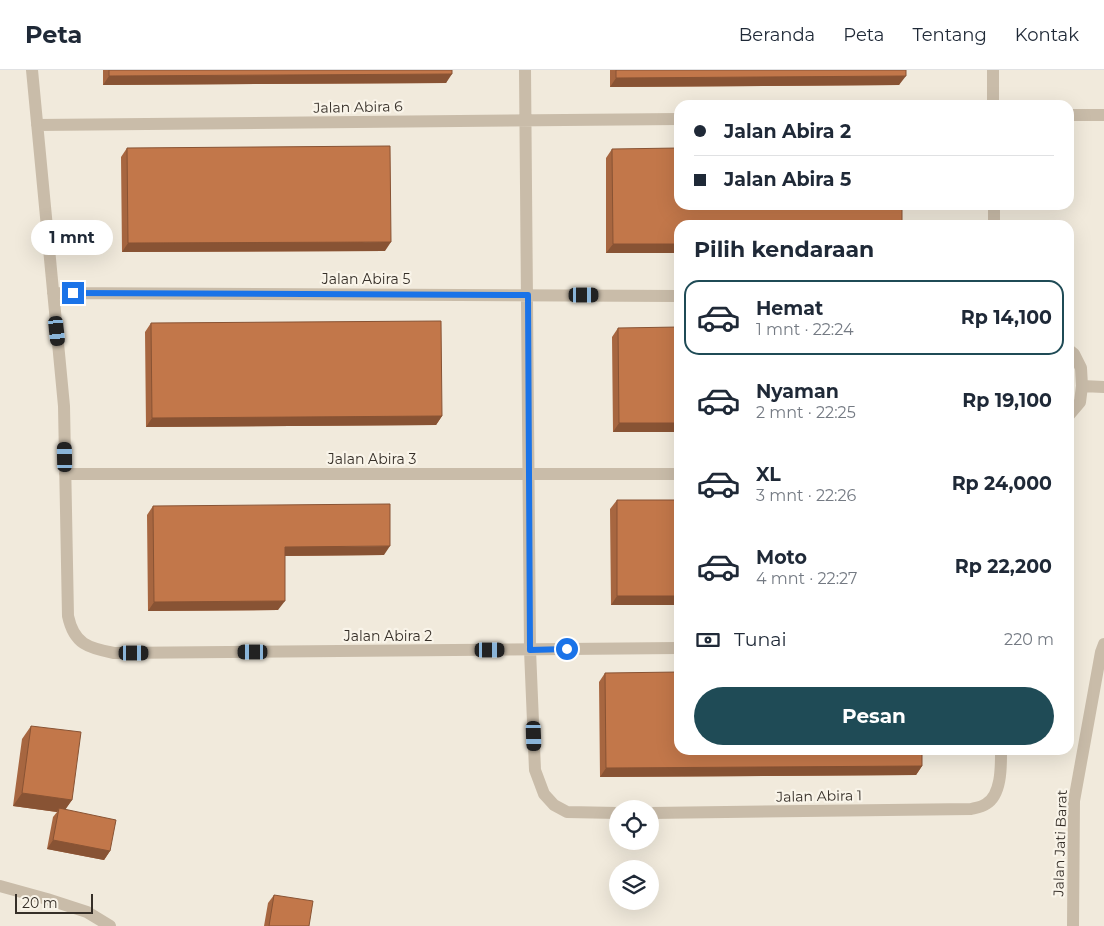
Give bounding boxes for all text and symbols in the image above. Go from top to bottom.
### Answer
text: Peta [25,20,82,49]
text: Beranda [739,24,815,46]
text: Peta [843,24,884,46]
text: Tentang [912,24,987,46]
text: Kontak [1015,24,1079,46]
street label: Jalan Abira 6 [312,97,403,117]
text: Jalan Abira 2 [724,120,851,143]
text: Jalan Abira 5 [724,168,851,191]
callout: 1 mnt [32,220,114,256]
text: 1 mnt [49,228,95,247]
text: Pilih kendaraan [694,236,874,263]
street label: Jalan Abira 5 [321,270,410,288]
route end [62,282,84,304]
car [569,288,599,303]
icon: car [696,295,741,340]
text: Hemat [756,297,823,320]
text: Rp 14,100 [961,306,1052,329]
car [47,315,66,347]
text: 1 mnt · 22:24 [756,320,854,339]
icon: car [696,378,741,423]
text: Nyaman [756,380,839,403]
text: Rp 19,100 [962,389,1052,412]
text: 2 mnt · 22:25 [756,403,856,422]
car [57,442,72,472]
street label: Jalan Abira 3 [327,450,416,468]
icon: car [696,461,741,506]
text: XL [756,463,781,486]
text: Rp 24,000 [952,472,1052,495]
text: 3 mnt · 22:26 [756,486,856,505]
icon: car [696,544,741,589]
text: Moto [756,546,807,569]
text: Rp 22,200 [955,555,1052,578]
text: 4 mnt · 22:27 [756,569,858,588]
icon: cash [694,626,722,654]
street label: Jalan Abira 2 [343,627,432,645]
text: Tunai [734,628,787,651]
text: 220 m [1004,630,1054,649]
route start [556,638,578,660]
car [475,643,505,658]
car [238,645,268,660]
car [119,646,149,661]
button: Pesan [694,687,1054,745]
car [525,721,542,751]
street label: Jalan Abira 1 [775,786,862,806]
street label: Jalan Jati Barat [1049,789,1071,898]
map controls [609,800,659,910]
button: locate [609,800,659,850]
button: layers [609,860,659,910]
scale bar [15,891,92,914]
text: 20 m [22,894,58,912]

